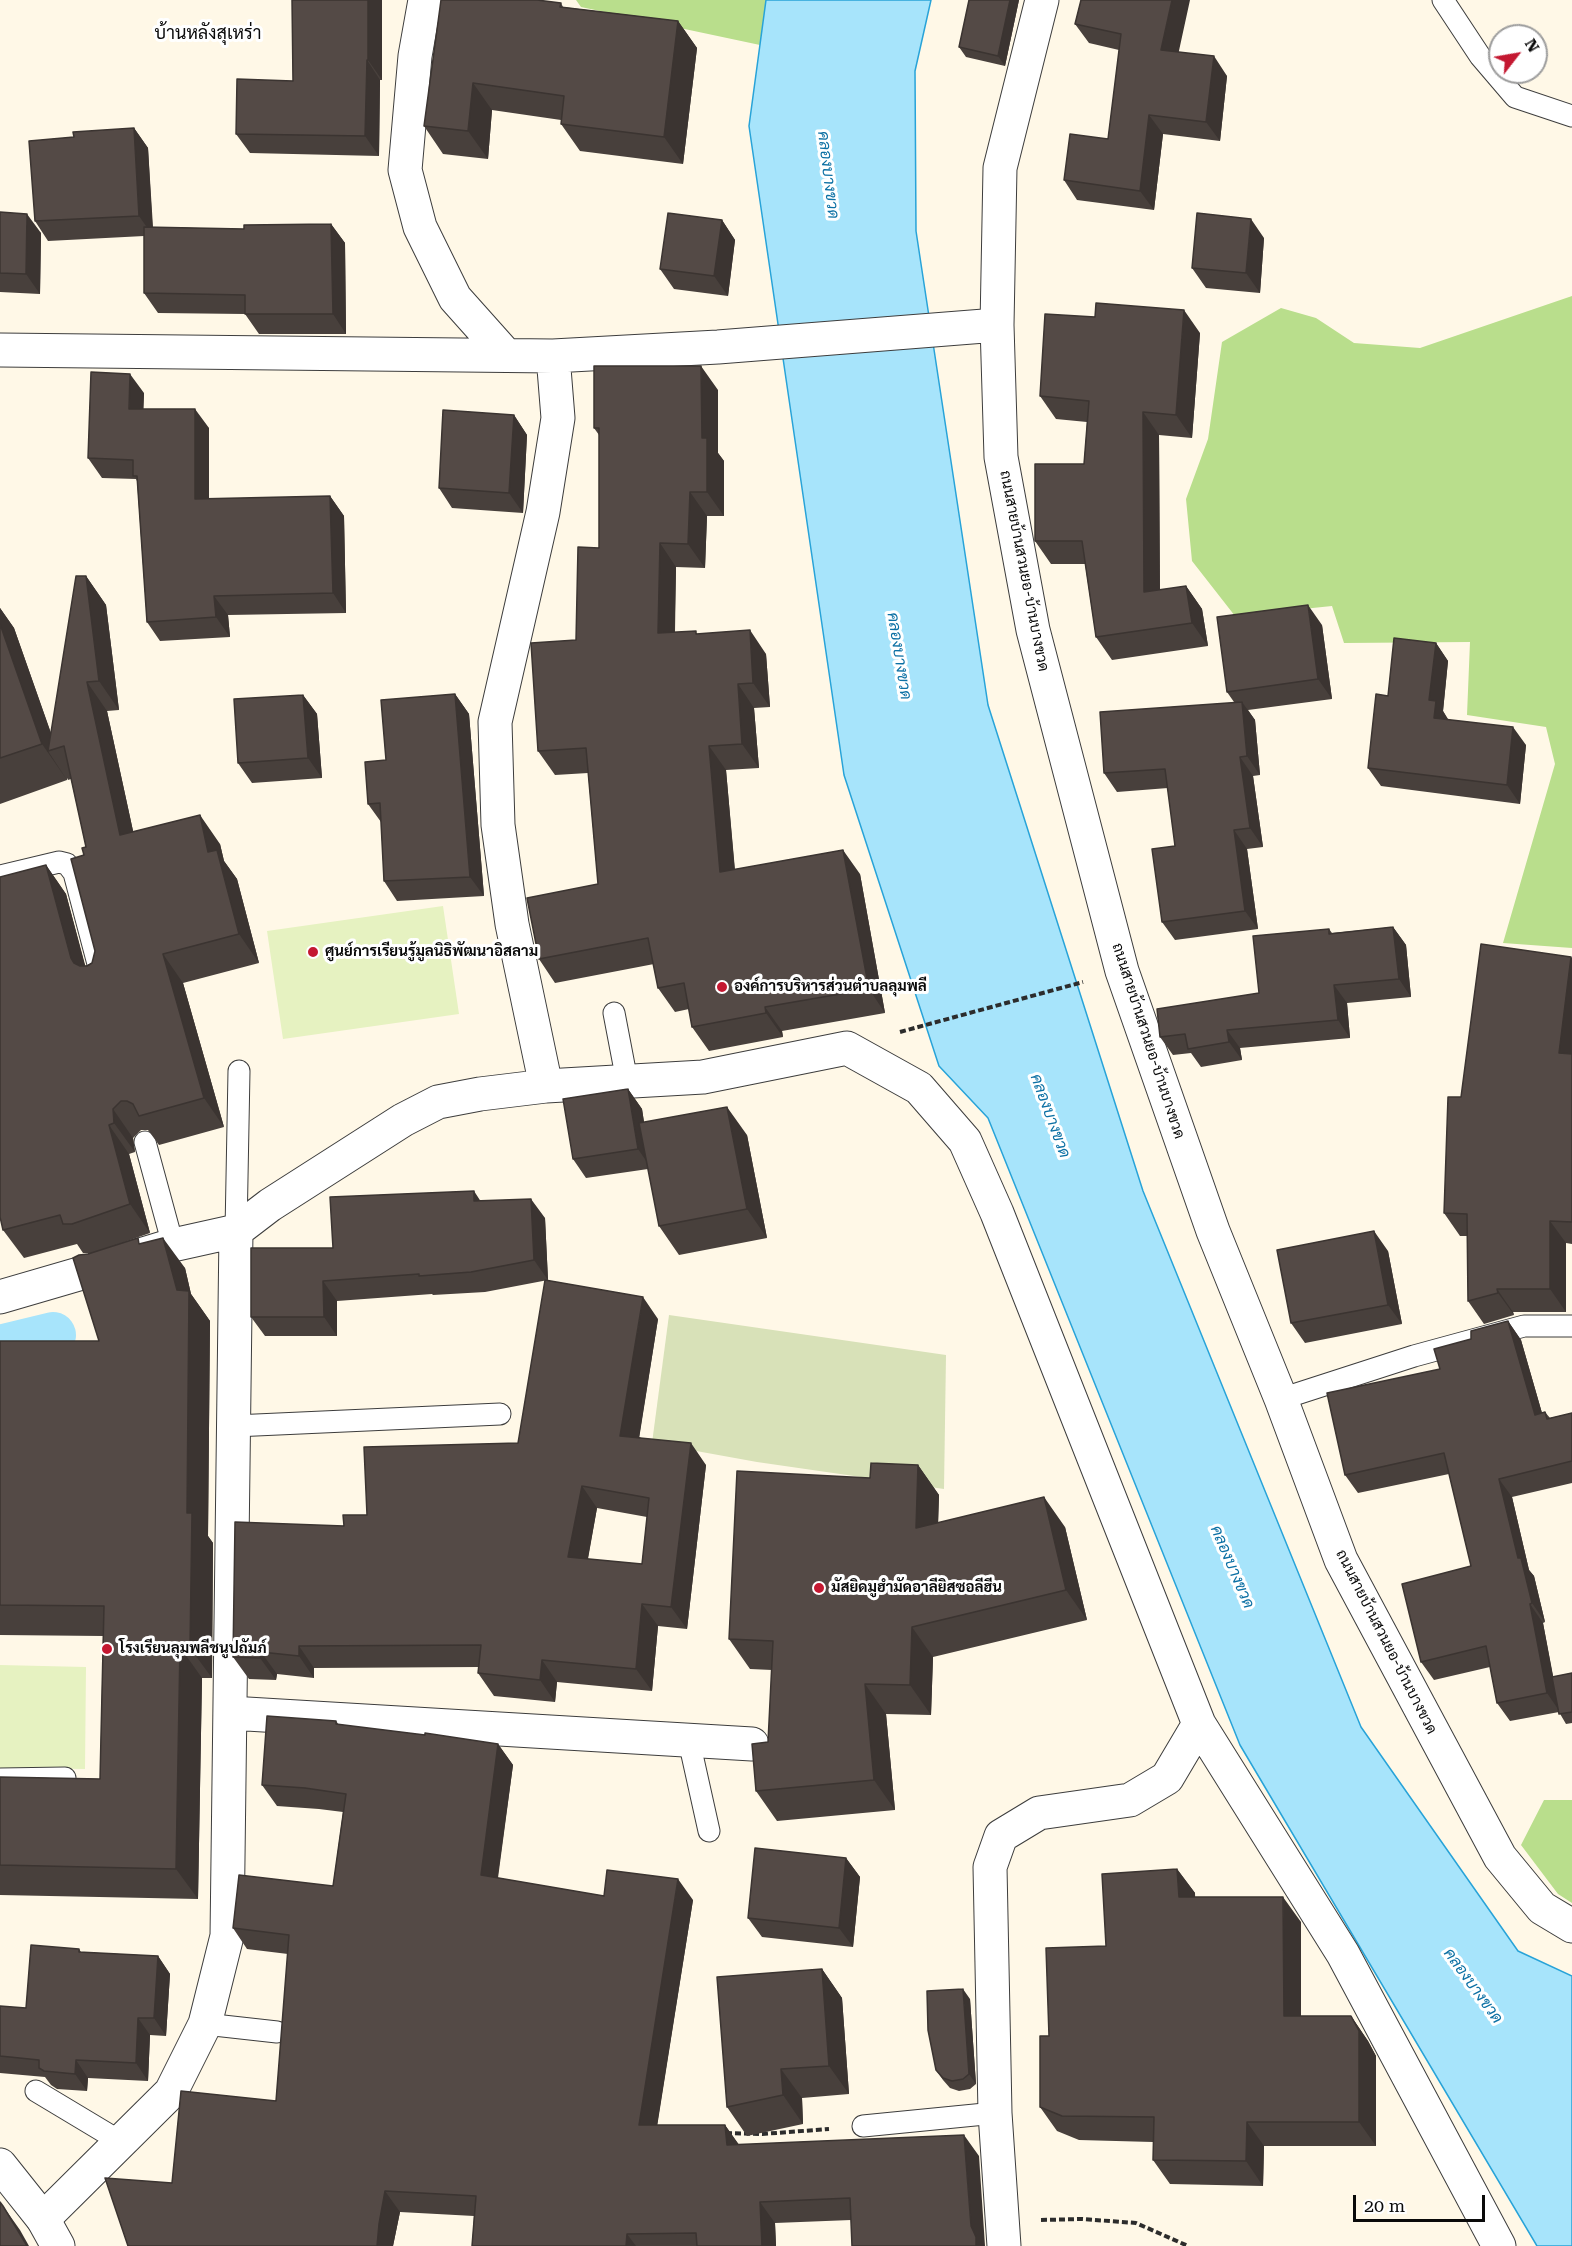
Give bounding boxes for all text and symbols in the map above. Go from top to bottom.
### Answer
district label: บ้านหลังสุเหร่า [155,23,261,45]
north arrow [1488,24,1548,84]
text: N [1521,35,1543,56]
water label: คลองบางขวด [813,130,843,220]
street label: ถนนสายบ้านสวนยอ-บ้านบางขวด [996,469,1052,673]
water label: คลองบางขวด [883,611,915,701]
street label: ถนนสายบ้านสวนยอ-บ้านบางขวด [1108,941,1188,1141]
place label: ศูนย์การเรียนรู้มูลนิธิพัฒนาอิสลาม [325,943,538,961]
marker: ศูนย์การเรียนรู้มูลนิธิพัฒนาอิสลาม [306,945,320,959]
place label: องค์การบริหารส่วนตำบลลุมพลี [734,978,927,996]
marker: องค์การบริหารส่วนตำบลลุมพลี [715,980,729,994]
water label: คลองบางขวด [1026,1071,1074,1161]
water label: คลองบางขวด [1206,1523,1258,1611]
street label: ถนนสายบ้านสวนยอ-บ้านบางขวด [1332,1547,1440,1737]
place label: มัสยิดมูฮำมัดอาลียิสซอลีฮีน [831,1579,1002,1597]
marker: มัสยิดมูฮำมัดอาลียิสซอลีฮีน [812,1581,826,1595]
place label: โรงเรียนลุมพลีชนูปถัมภ์ [119,1640,267,1658]
marker: โรงเรียนลุมพลีชนูปถัมภ์ [100,1642,114,1656]
water label: คลองบางขวด [1439,1945,1507,2027]
scale bar [1356,2183,1488,2221]
text: 20 m [1364,2195,1405,2216]

